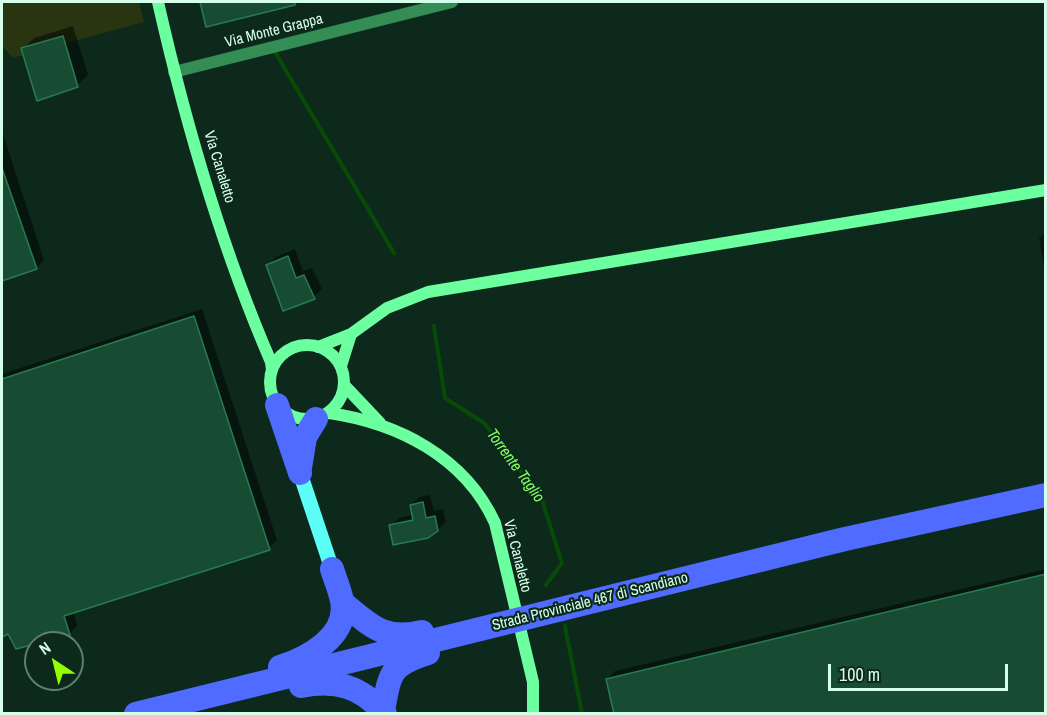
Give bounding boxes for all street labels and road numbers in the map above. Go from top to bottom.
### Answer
street label: Via Monte Grappa [223,10,325,52]
street label: Via Canaletto [200,129,238,205]
street label: Via Canaletto [499,518,535,594]
street label: Strada Provinciale 467 di Scandiano [490,569,690,635]

